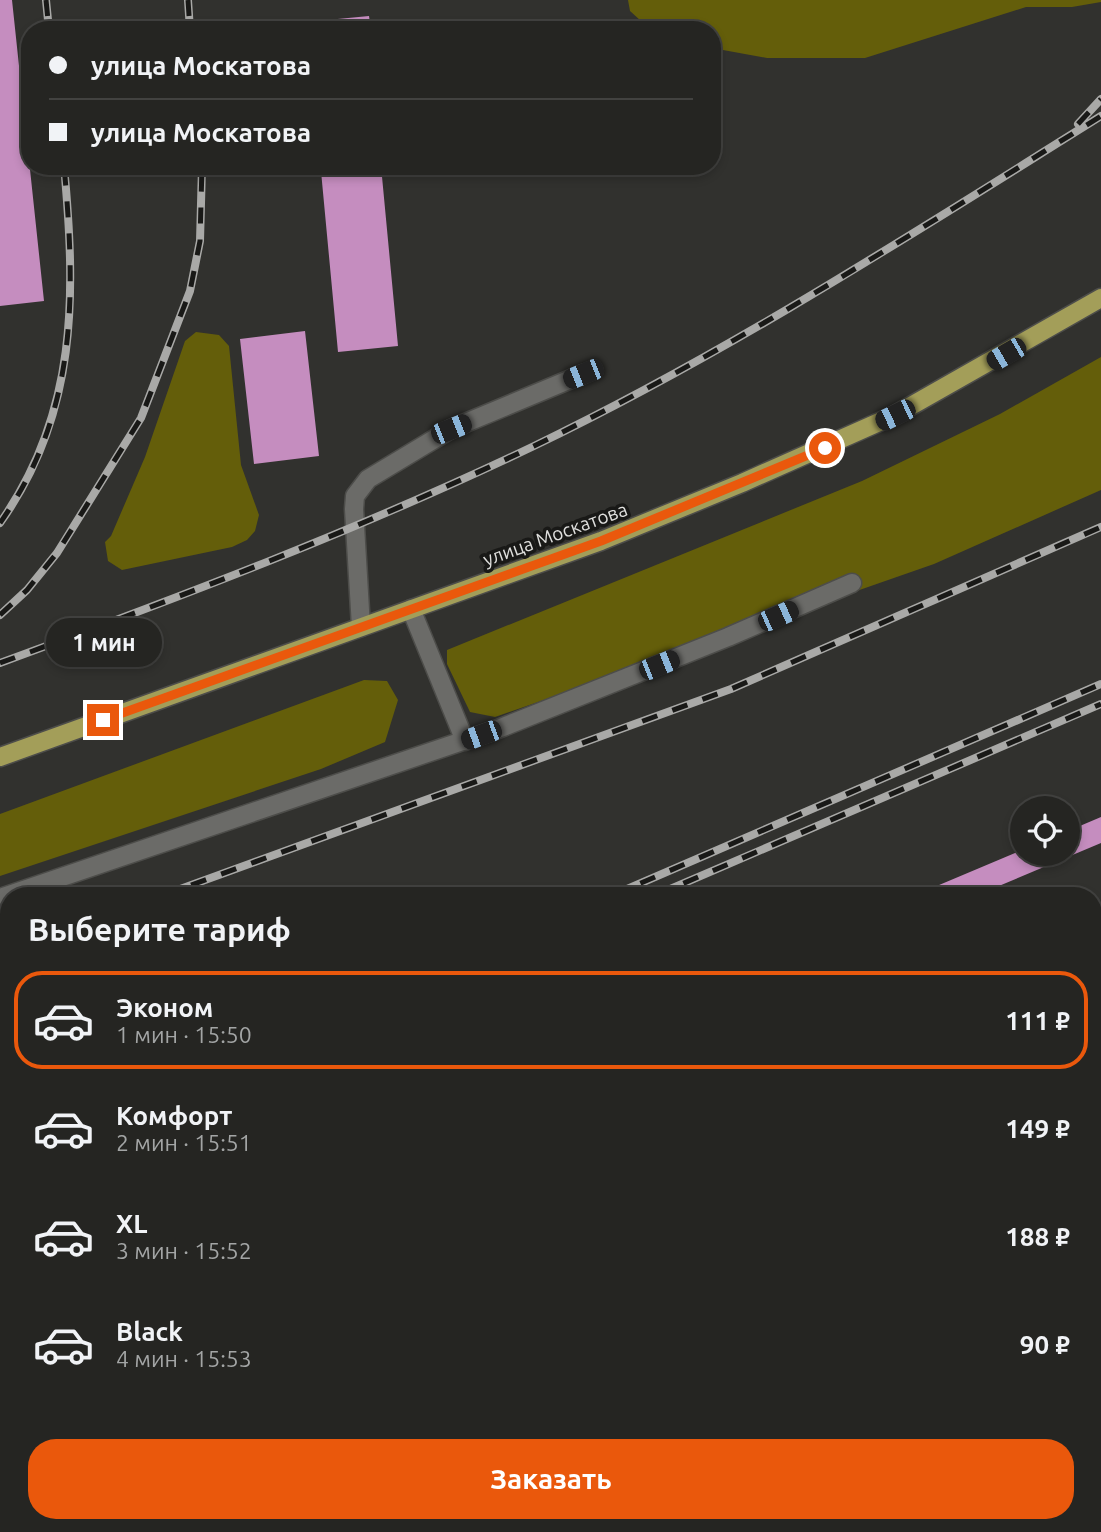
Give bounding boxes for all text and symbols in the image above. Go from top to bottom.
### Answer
text: улица Москатова [91,51,311,80]
text: улица Москатова [91,118,311,147]
car [983,334,1030,374]
car [560,356,607,392]
car [872,396,919,434]
car [428,411,475,447]
route start [809,432,841,464]
street label: улица Москатова [480,498,630,570]
car [755,598,802,634]
callout: 1 мин [45,618,161,668]
text: 1 мин [72,630,136,655]
car [636,647,683,683]
route end [87,704,119,736]
car [458,718,505,752]
map controls [1010,796,1080,866]
button: locate [1010,796,1080,866]
text: Выберите тариф [28,911,291,947]
icon: car [32,989,95,1052]
text: Эконом [116,993,213,1022]
text: 111 ₽ [1005,1006,1070,1035]
text: 1 мин · 15:50 [116,1022,252,1047]
icon: car [32,1097,95,1160]
text: Комфорт [116,1101,232,1130]
text: 149 ₽ [1005,1114,1070,1143]
text: 2 мин · 15:51 [116,1130,252,1155]
icon: car [32,1205,95,1268]
text: XL [116,1209,147,1238]
text: 188 ₽ [1005,1222,1070,1251]
text: 3 мин · 15:52 [116,1238,252,1263]
icon: car [32,1313,95,1376]
text: Black [116,1317,183,1346]
text: 90 ₽ [1020,1330,1070,1359]
text: 4 мин · 15:53 [116,1346,252,1371]
button: Заказать [28,1439,1074,1519]

